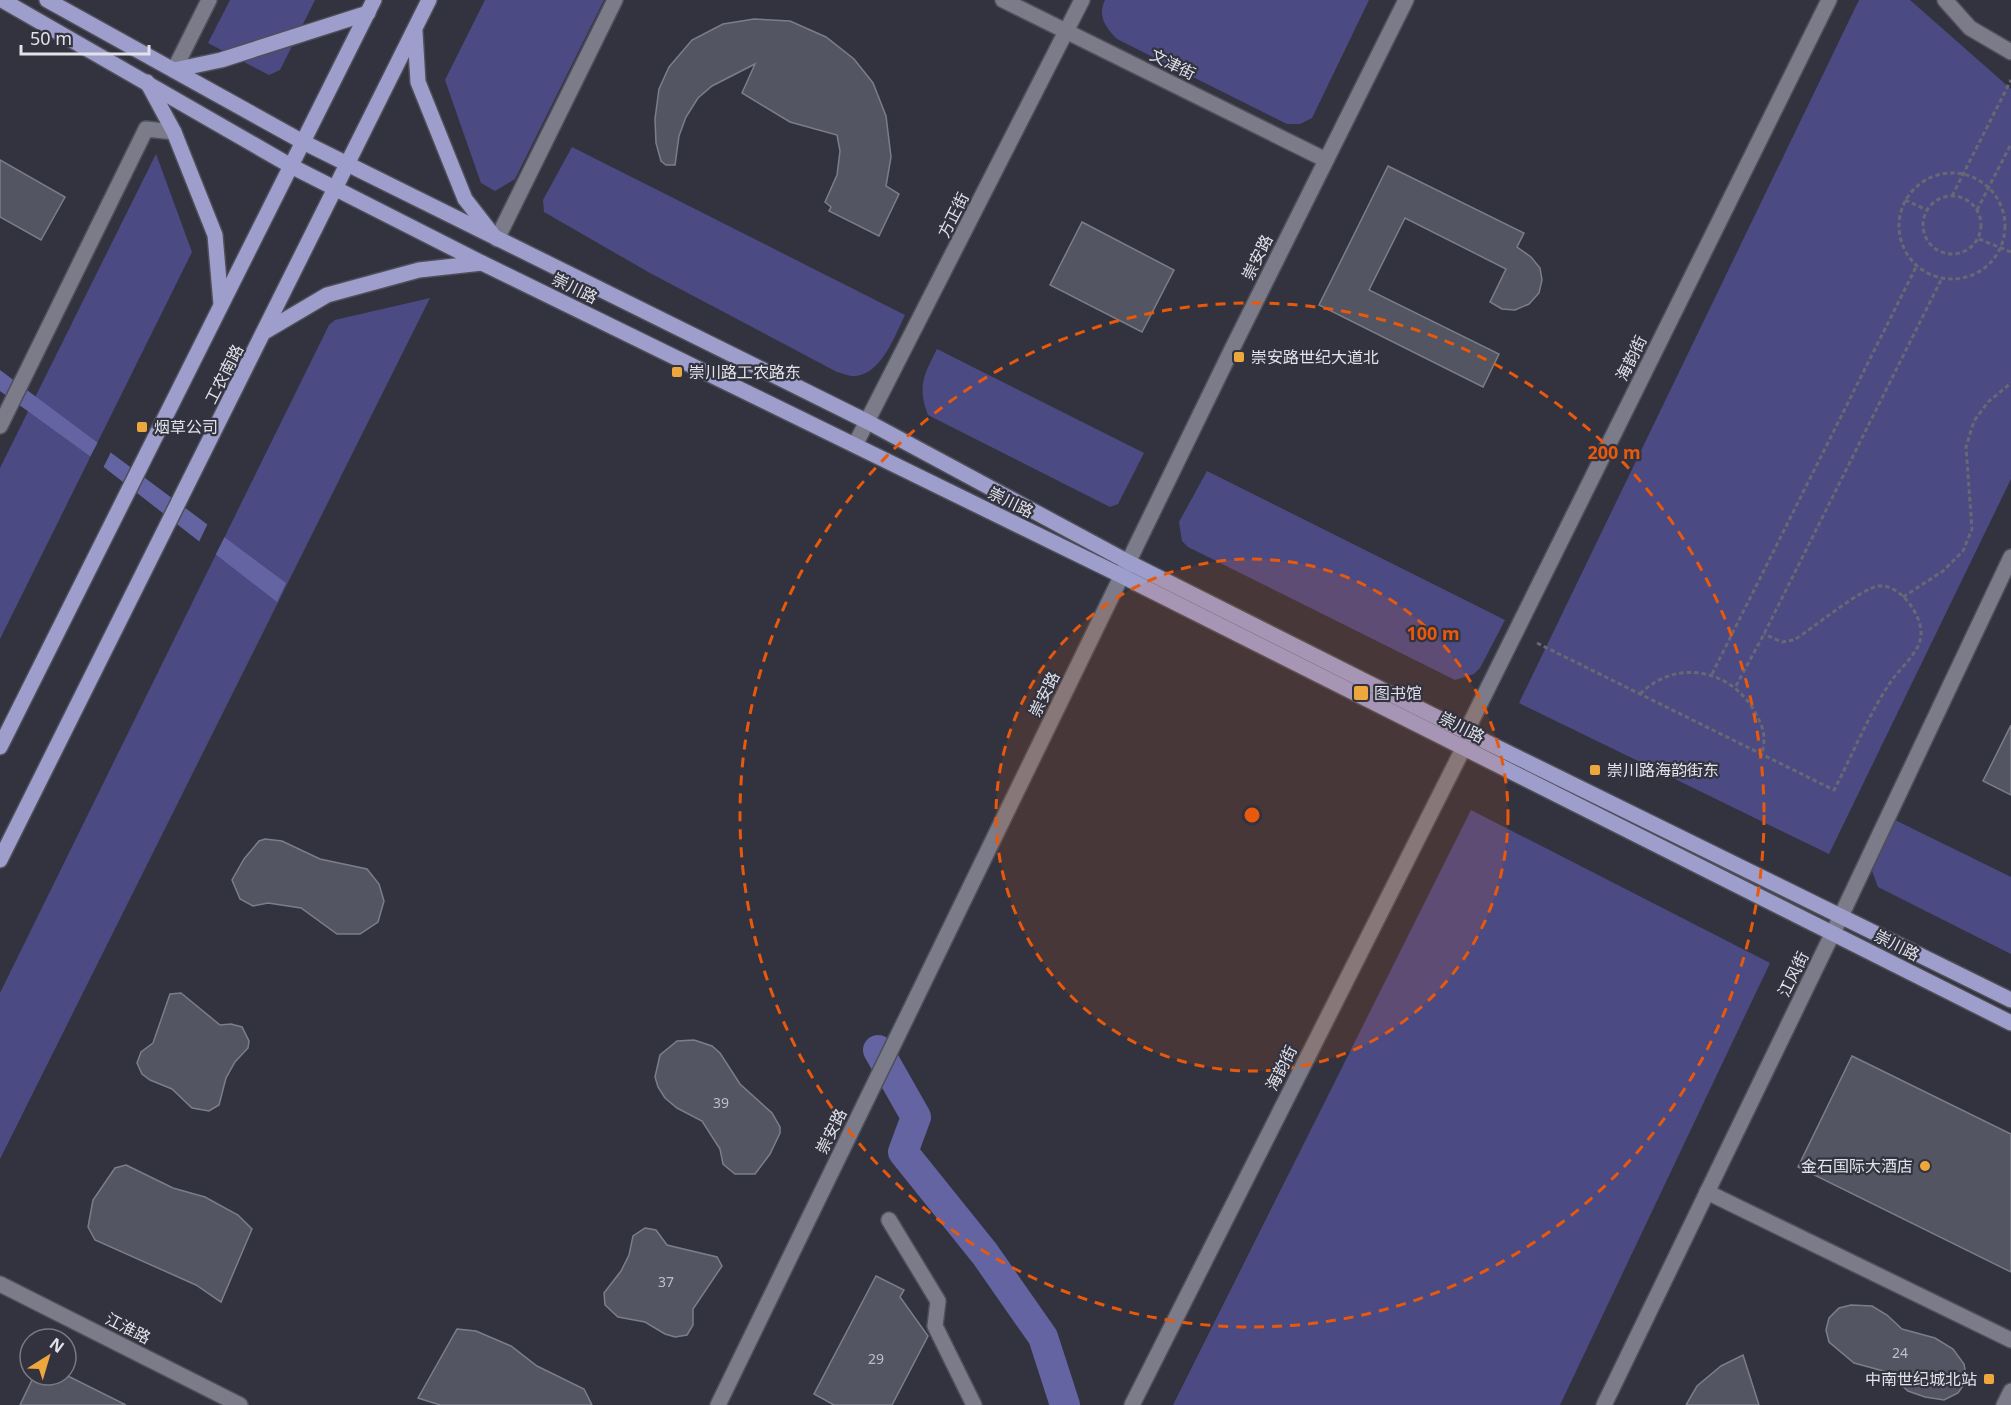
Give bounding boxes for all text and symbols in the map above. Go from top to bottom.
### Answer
scale bar [21,18,148,56]
text: 50 m [30,26,72,50]
street label: 文津街 [1147,44,1199,84]
street label: 方正街 [932,189,974,241]
street label: 崇安路 [1237,231,1277,283]
street label: 崇川路 [549,268,601,308]
street label: 海韵街 [1611,332,1651,384]
street label: 工农南路 [200,340,248,408]
place label: 崇安路世纪大道北 [1251,346,1379,368]
marker: 崇安路世纪大道北 [1232,350,1246,364]
place label: 崇川路工农路东 [689,361,801,383]
marker: 崇川路工农路东 [670,365,684,379]
place label: 烟草公司 [154,416,218,438]
marker: 烟草公司 [135,420,149,434]
text: 200 m [1587,440,1641,464]
street label: 崇川路 [985,482,1037,522]
text: 100 m [1406,621,1460,645]
street label: 崇安路 [1024,668,1064,720]
place label: 图书馆 [1374,682,1422,704]
marker: 图书馆 [1352,684,1370,702]
street label: 崇川路 [1436,706,1488,748]
place label: 崇川路海韵街东 [1607,759,1719,781]
marker: 崇川路海韵街东 [1588,763,1602,777]
centre of rings [1242,805,1262,825]
street label: 崇川路 [1871,924,1923,966]
street label: 江风街 [1773,948,1813,1000]
street label: 海韵街 [1260,1042,1302,1094]
house number: 39 [713,1093,729,1112]
street label: 崇安路 [811,1105,851,1157]
place label: 金石国际大酒店 [1801,1155,1913,1177]
marker: 金石国际大酒店 [1918,1159,1932,1173]
house number: 37 [658,1272,674,1291]
street label: 江淮路 [102,1307,154,1349]
north arrow [18,1327,78,1387]
text: N [45,1332,69,1358]
house number: 24 [1892,1343,1908,1362]
house number: 29 [868,1349,884,1368]
place label: 中南世纪城北站 [1865,1368,1977,1390]
marker: 中南世纪城北站 [1982,1372,1996,1386]

